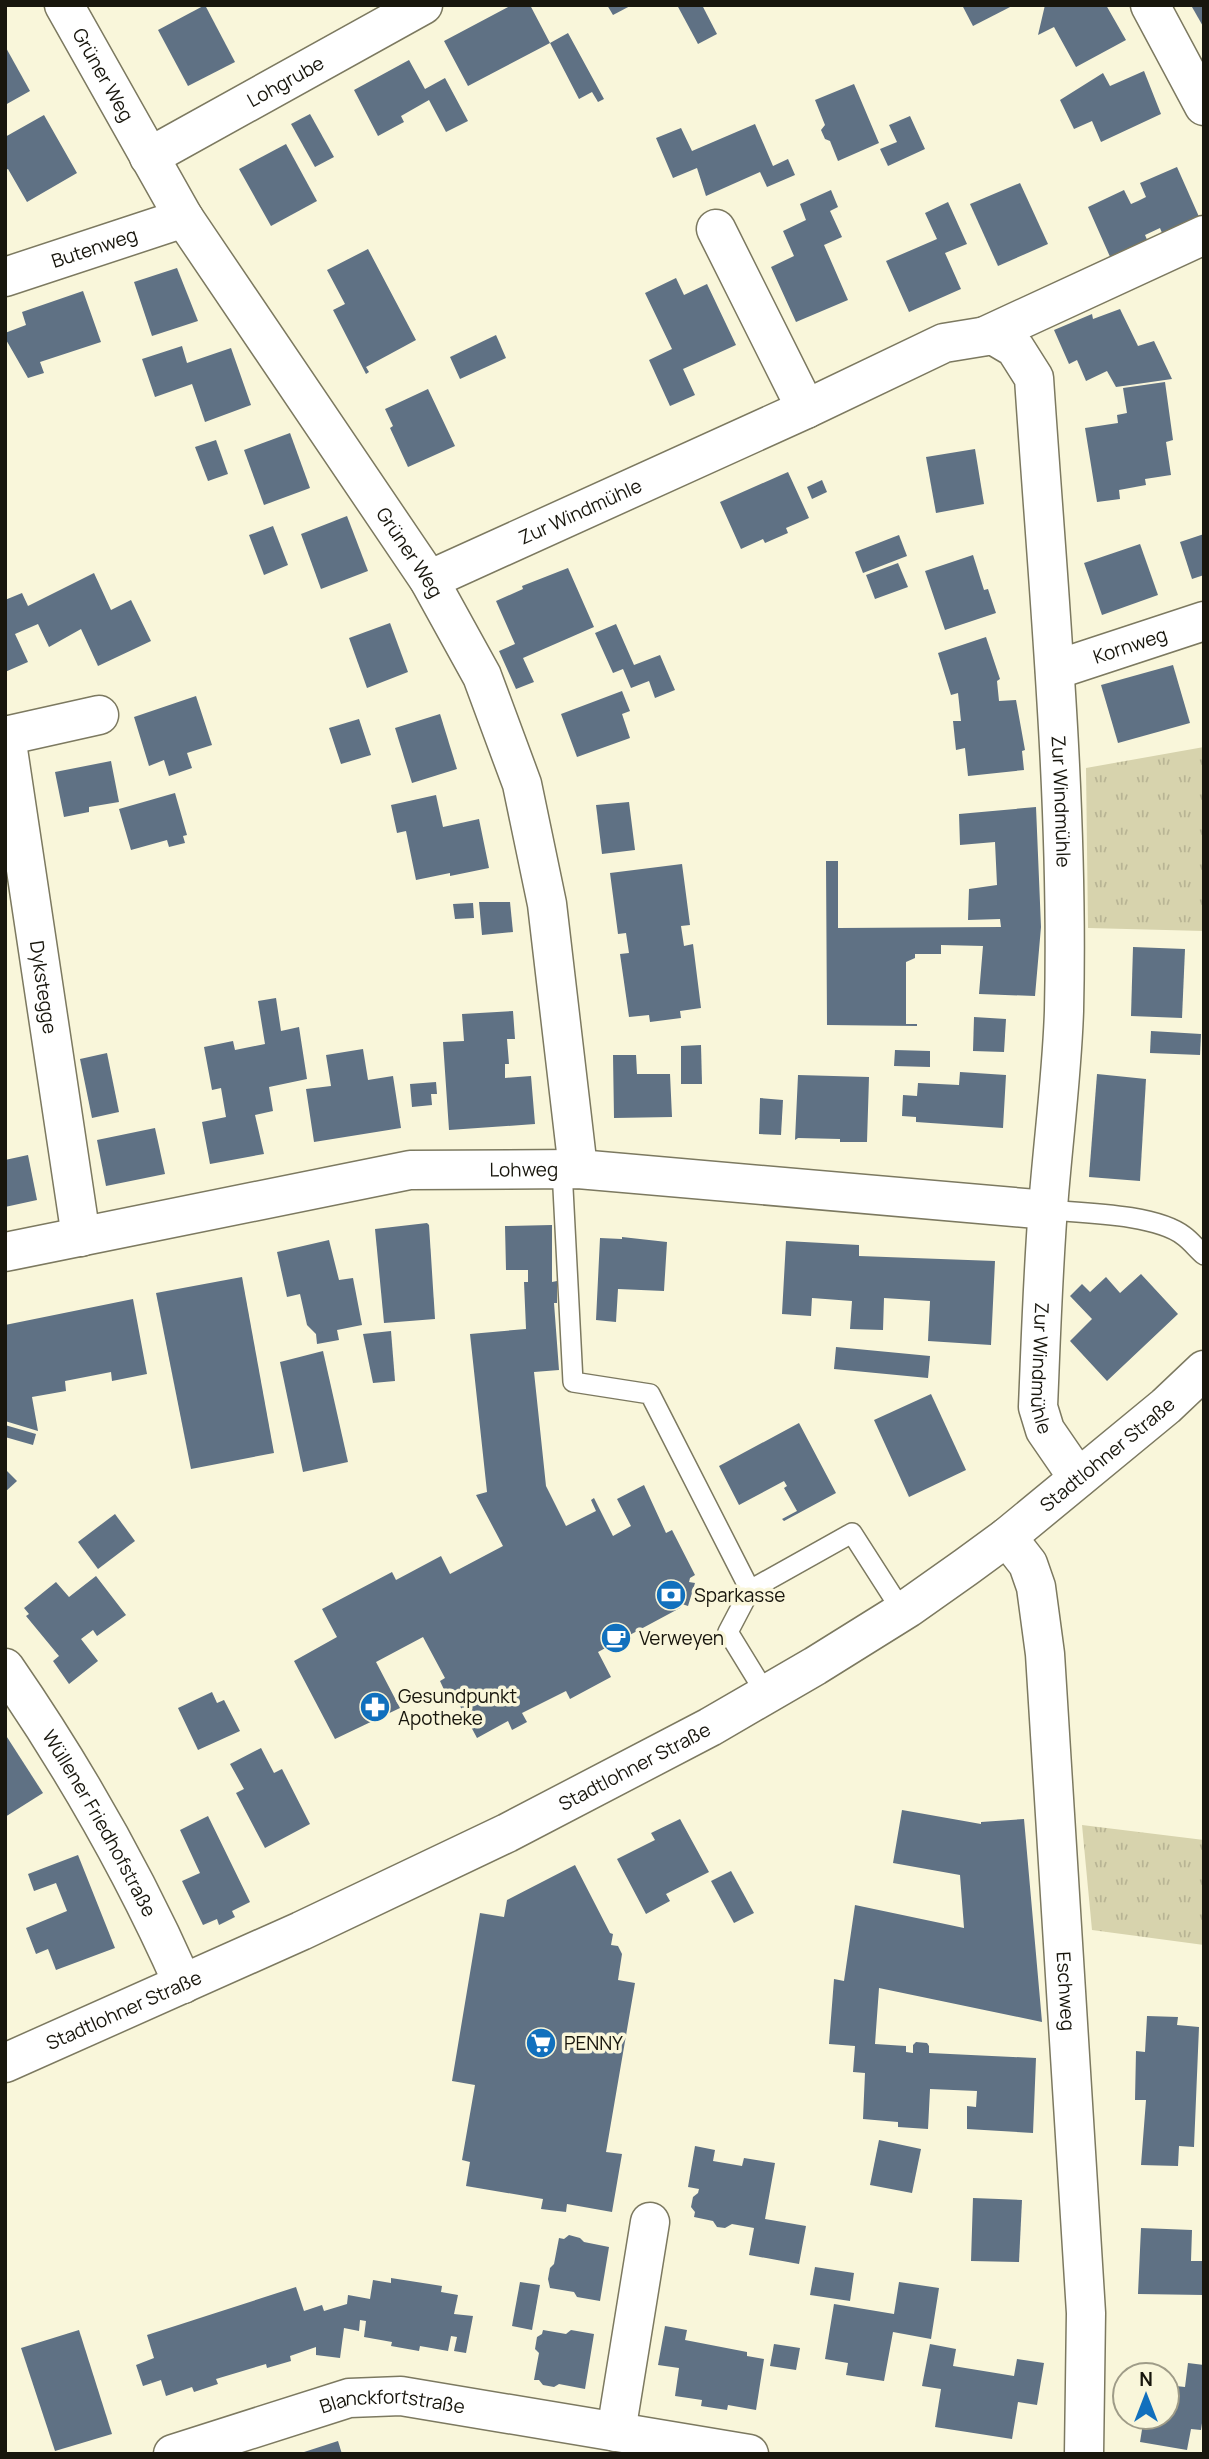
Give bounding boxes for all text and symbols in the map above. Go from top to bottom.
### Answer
street label: Grüner Weg [67,23,140,126]
street label: Lohgrube [242,50,328,113]
street label: Butenweg [48,221,141,274]
street label: Zur Windmühle [515,472,646,551]
street label: Grüner Weg [370,502,449,602]
street label: Kornweg [1090,621,1170,670]
street label: Zur Windmühle [1045,735,1077,868]
street label: Dykstegge [24,939,63,1036]
street label: Lohweg [489,1156,558,1183]
street label: Zur Windmühle [1025,1302,1058,1437]
street label: Stadtlohner Straße [1034,1391,1181,1518]
bank icon: Sparkasse [654,1578,688,1612]
place label: Sparkasse [694,1582,785,1608]
cafe icon: Verweyen [599,1621,633,1655]
place label: Verweyen [639,1625,724,1651]
place label: Gesundpunkt Apotheke [398,1683,517,1731]
pharmacy icon: Gesundpunkt Apotheke [358,1690,392,1724]
street label: Stadtlohner Straße [554,1716,715,1817]
street label: Wüllener Friedhofstraße [36,1725,163,1921]
street label: Eschweg [1051,1951,1081,2032]
street label: Stadtlohner Straße [42,1964,206,2056]
supermarket icon: PENNY [524,2026,558,2060]
place label: PENNY [564,2030,623,2056]
north arrow [1111,2361,1181,2431]
text: N [1139,2366,1153,2392]
street label: Blanckfortstraße [316,2383,467,2420]

